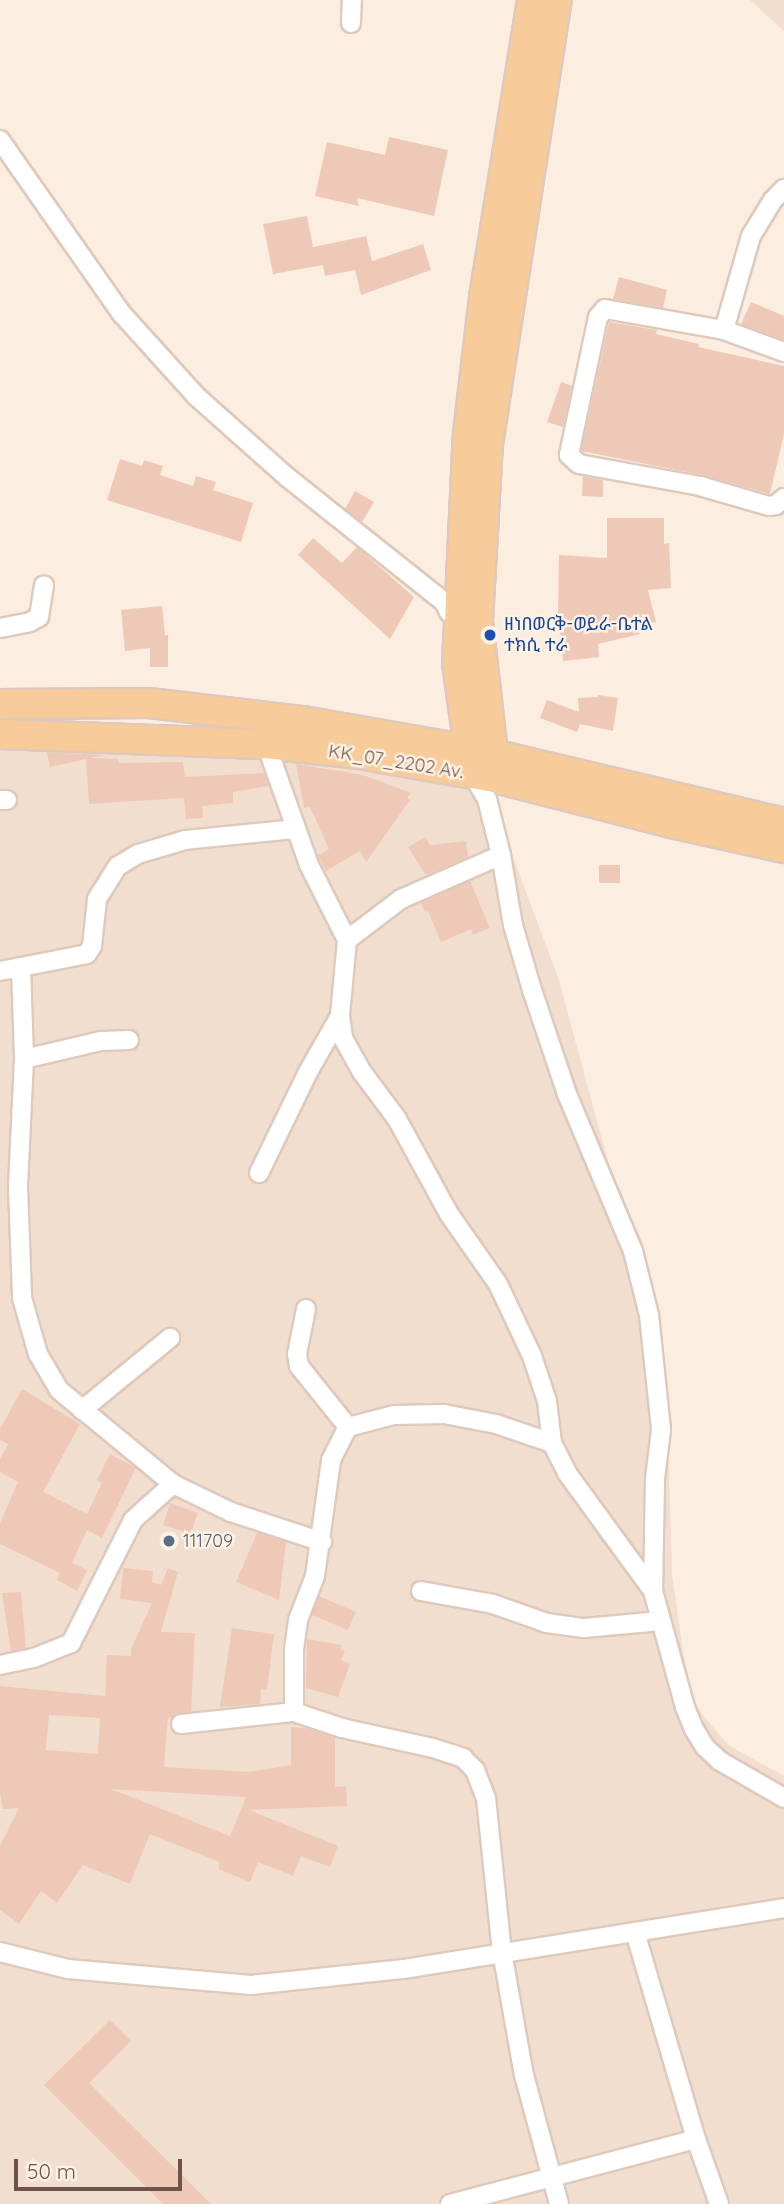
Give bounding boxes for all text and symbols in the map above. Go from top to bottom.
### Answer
place label: ዘነበወርቅ-ወይራ-ቤተል ተክሲ ተራ [504,614,653,656]
marker: ዘነበወርቅ-ወይራ-ቤተል ተክሲ ተራ [482,627,498,643]
street label: KK_07_2202 Av. [327,741,465,783]
place label: 111709 [183,1530,233,1552]
marker: 111709 [161,1533,177,1549]
scale bar [18,2144,186,2188]
text: 50 m [27,2158,76,2184]

